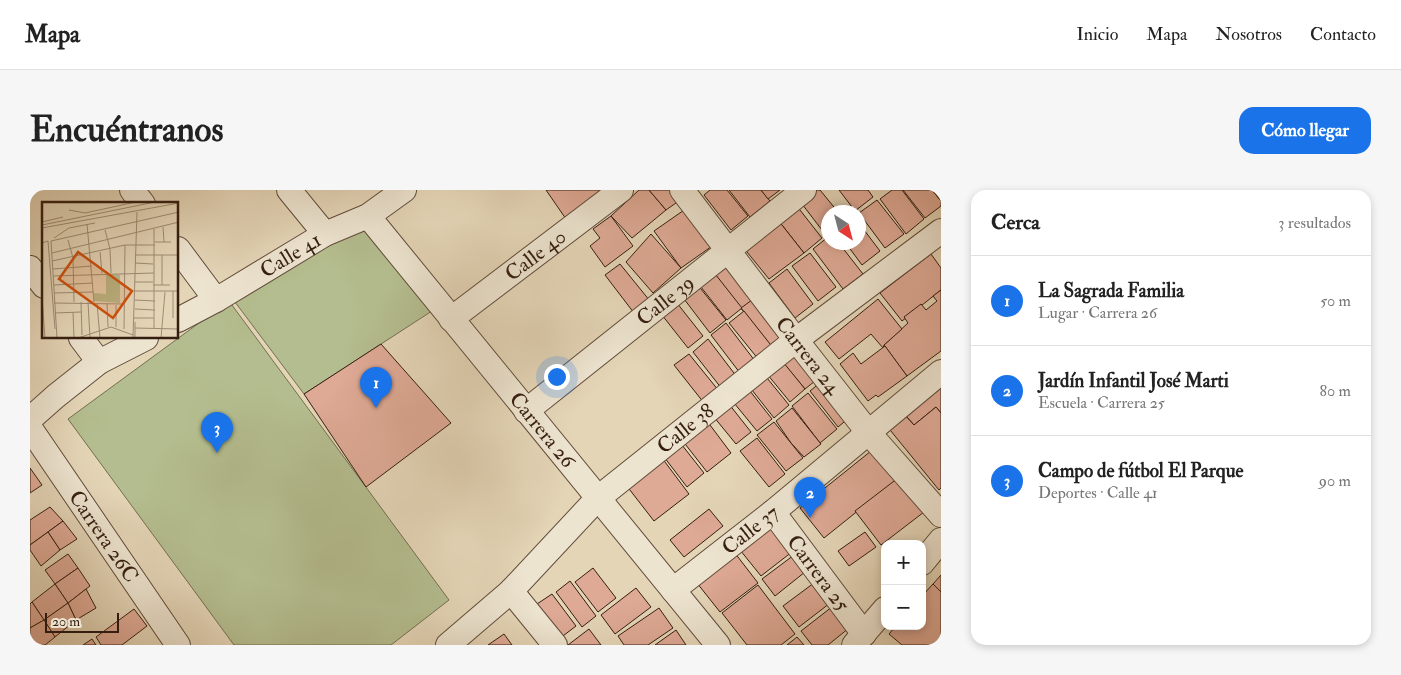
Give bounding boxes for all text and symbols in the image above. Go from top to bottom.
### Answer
text: Mapa [25,19,80,50]
text: Inicio [1076,23,1118,46]
text: Mapa [1146,23,1188,46]
text: Nosotros [1216,23,1282,46]
text: Contacto [1310,23,1376,46]
button: Cómo llegar [1239,107,1371,154]
text: Encuéntranos [30,108,223,152]
inset map [42,202,179,339]
north arrow [821,205,866,250]
text: Cerca [991,209,1040,236]
text: 3 resultados [1278,213,1351,233]
street label: Calle 40 [500,223,572,287]
street label: Calle 41 [255,227,326,284]
street label: Calle 39 [631,269,700,332]
text: La Sagrada Familia [1038,279,1184,303]
text: 1 [1004,291,1010,311]
text: 50 m [1320,291,1351,311]
text: Lugar · Carrera 26 [1038,303,1157,323]
street label: Carrera 24 [769,311,847,401]
your location [544,364,570,390]
pin: 1 [360,367,392,408]
text: Jardín Infantil José Marti [1038,369,1229,393]
text: 2 [1003,381,1011,401]
text: 80 m [1320,381,1351,401]
street label: Carrera 26 [503,387,582,475]
text: Escuela · Carrera 25 [1038,393,1165,413]
street label: Calle 38 [652,398,720,460]
pin: 3 [201,412,233,453]
text: Campo de fútbol El Parque [1038,459,1244,483]
text: 3 [1004,471,1010,491]
text: 90 m [1319,471,1351,491]
pin: 2 [794,477,826,518]
text: Deportes · Calle 41 [1038,483,1157,503]
street label: Carrera 26C [62,485,144,588]
street label: Calle 37 [716,499,785,561]
street label: Carrera 25 [781,529,856,618]
map controls [881,540,926,630]
button: + [881,540,926,585]
button: − [881,585,926,630]
scale bar [45,610,119,633]
text: 20 m [52,613,80,630]

